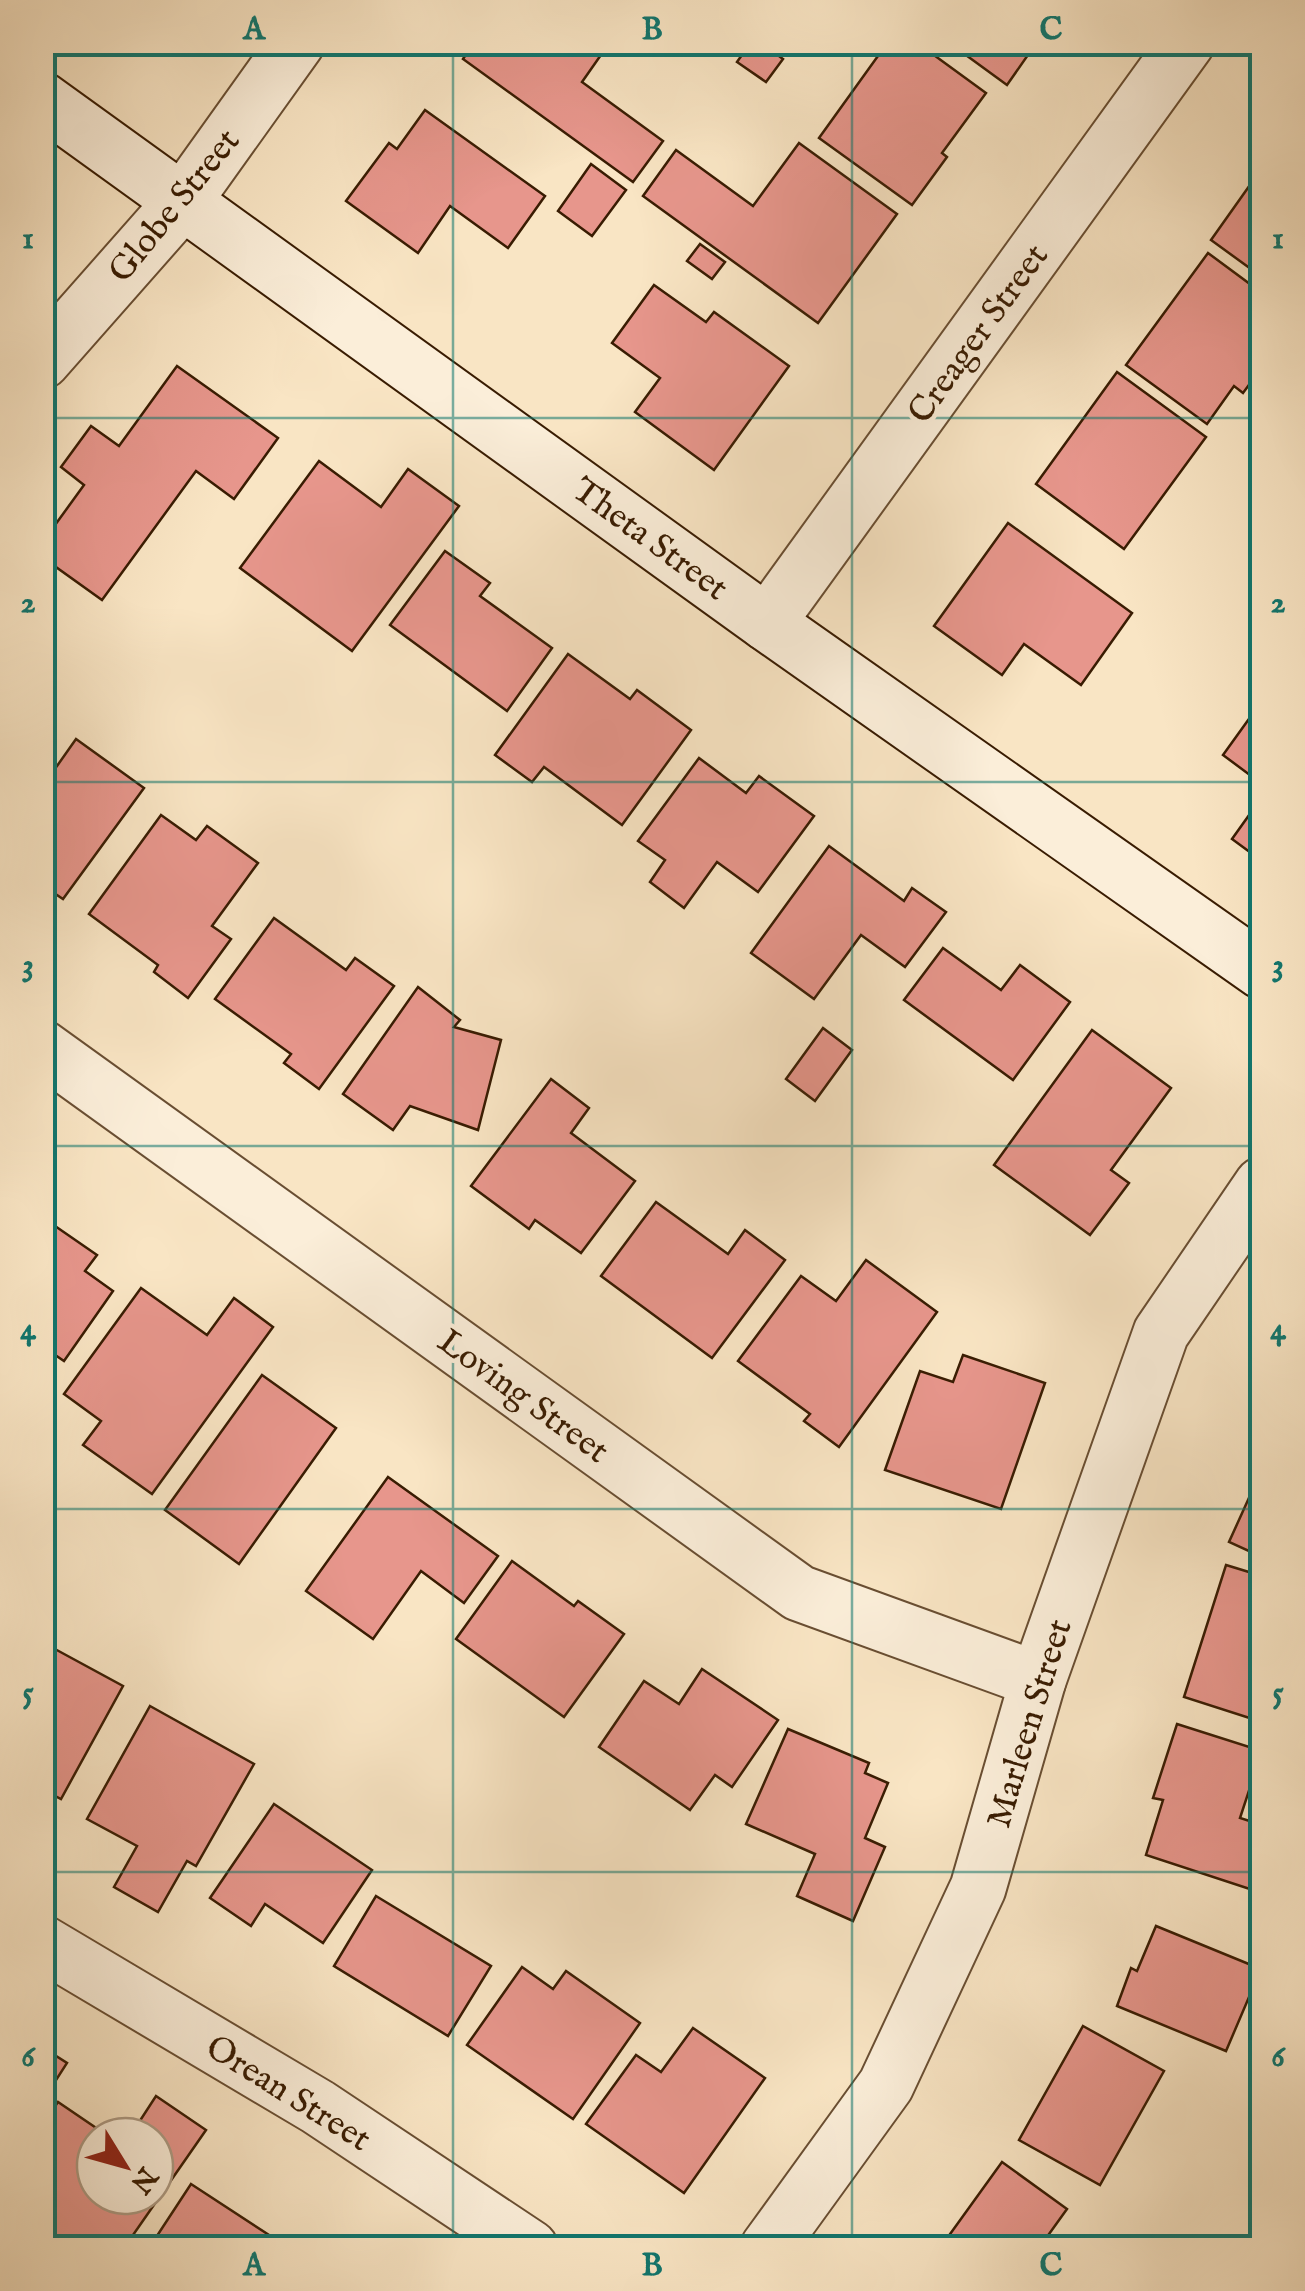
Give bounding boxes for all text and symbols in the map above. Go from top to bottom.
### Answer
text: A [241,10,266,51]
text: B [641,10,663,51]
text: C [1040,10,1063,51]
street label: Globe Street [99,120,251,293]
text: 1 [22,219,34,260]
text: 1 [1272,219,1284,260]
street label: Creager Street [899,236,1059,433]
street label: Theta Street [563,468,736,612]
text: 2 [20,583,36,624]
text: 2 [1270,583,1286,624]
text: 3 [22,946,34,987]
text: 3 [1272,946,1284,987]
text: 4 [20,1310,36,1351]
text: 4 [1270,1310,1286,1351]
street label: Loving Street [428,1320,617,1474]
street label: Marleen Street [977,1614,1083,1833]
text: 5 [22,1673,34,1714]
text: 5 [1272,1673,1284,1714]
street label: Orean Street [197,2026,379,2163]
text: 6 [21,2037,36,2078]
text: 6 [1271,2037,1286,2078]
north arrow [75,2116,175,2216]
text: N [122,2159,165,2200]
text: A [241,2246,266,2287]
text: B [641,2246,663,2287]
text: C [1040,2246,1063,2287]

